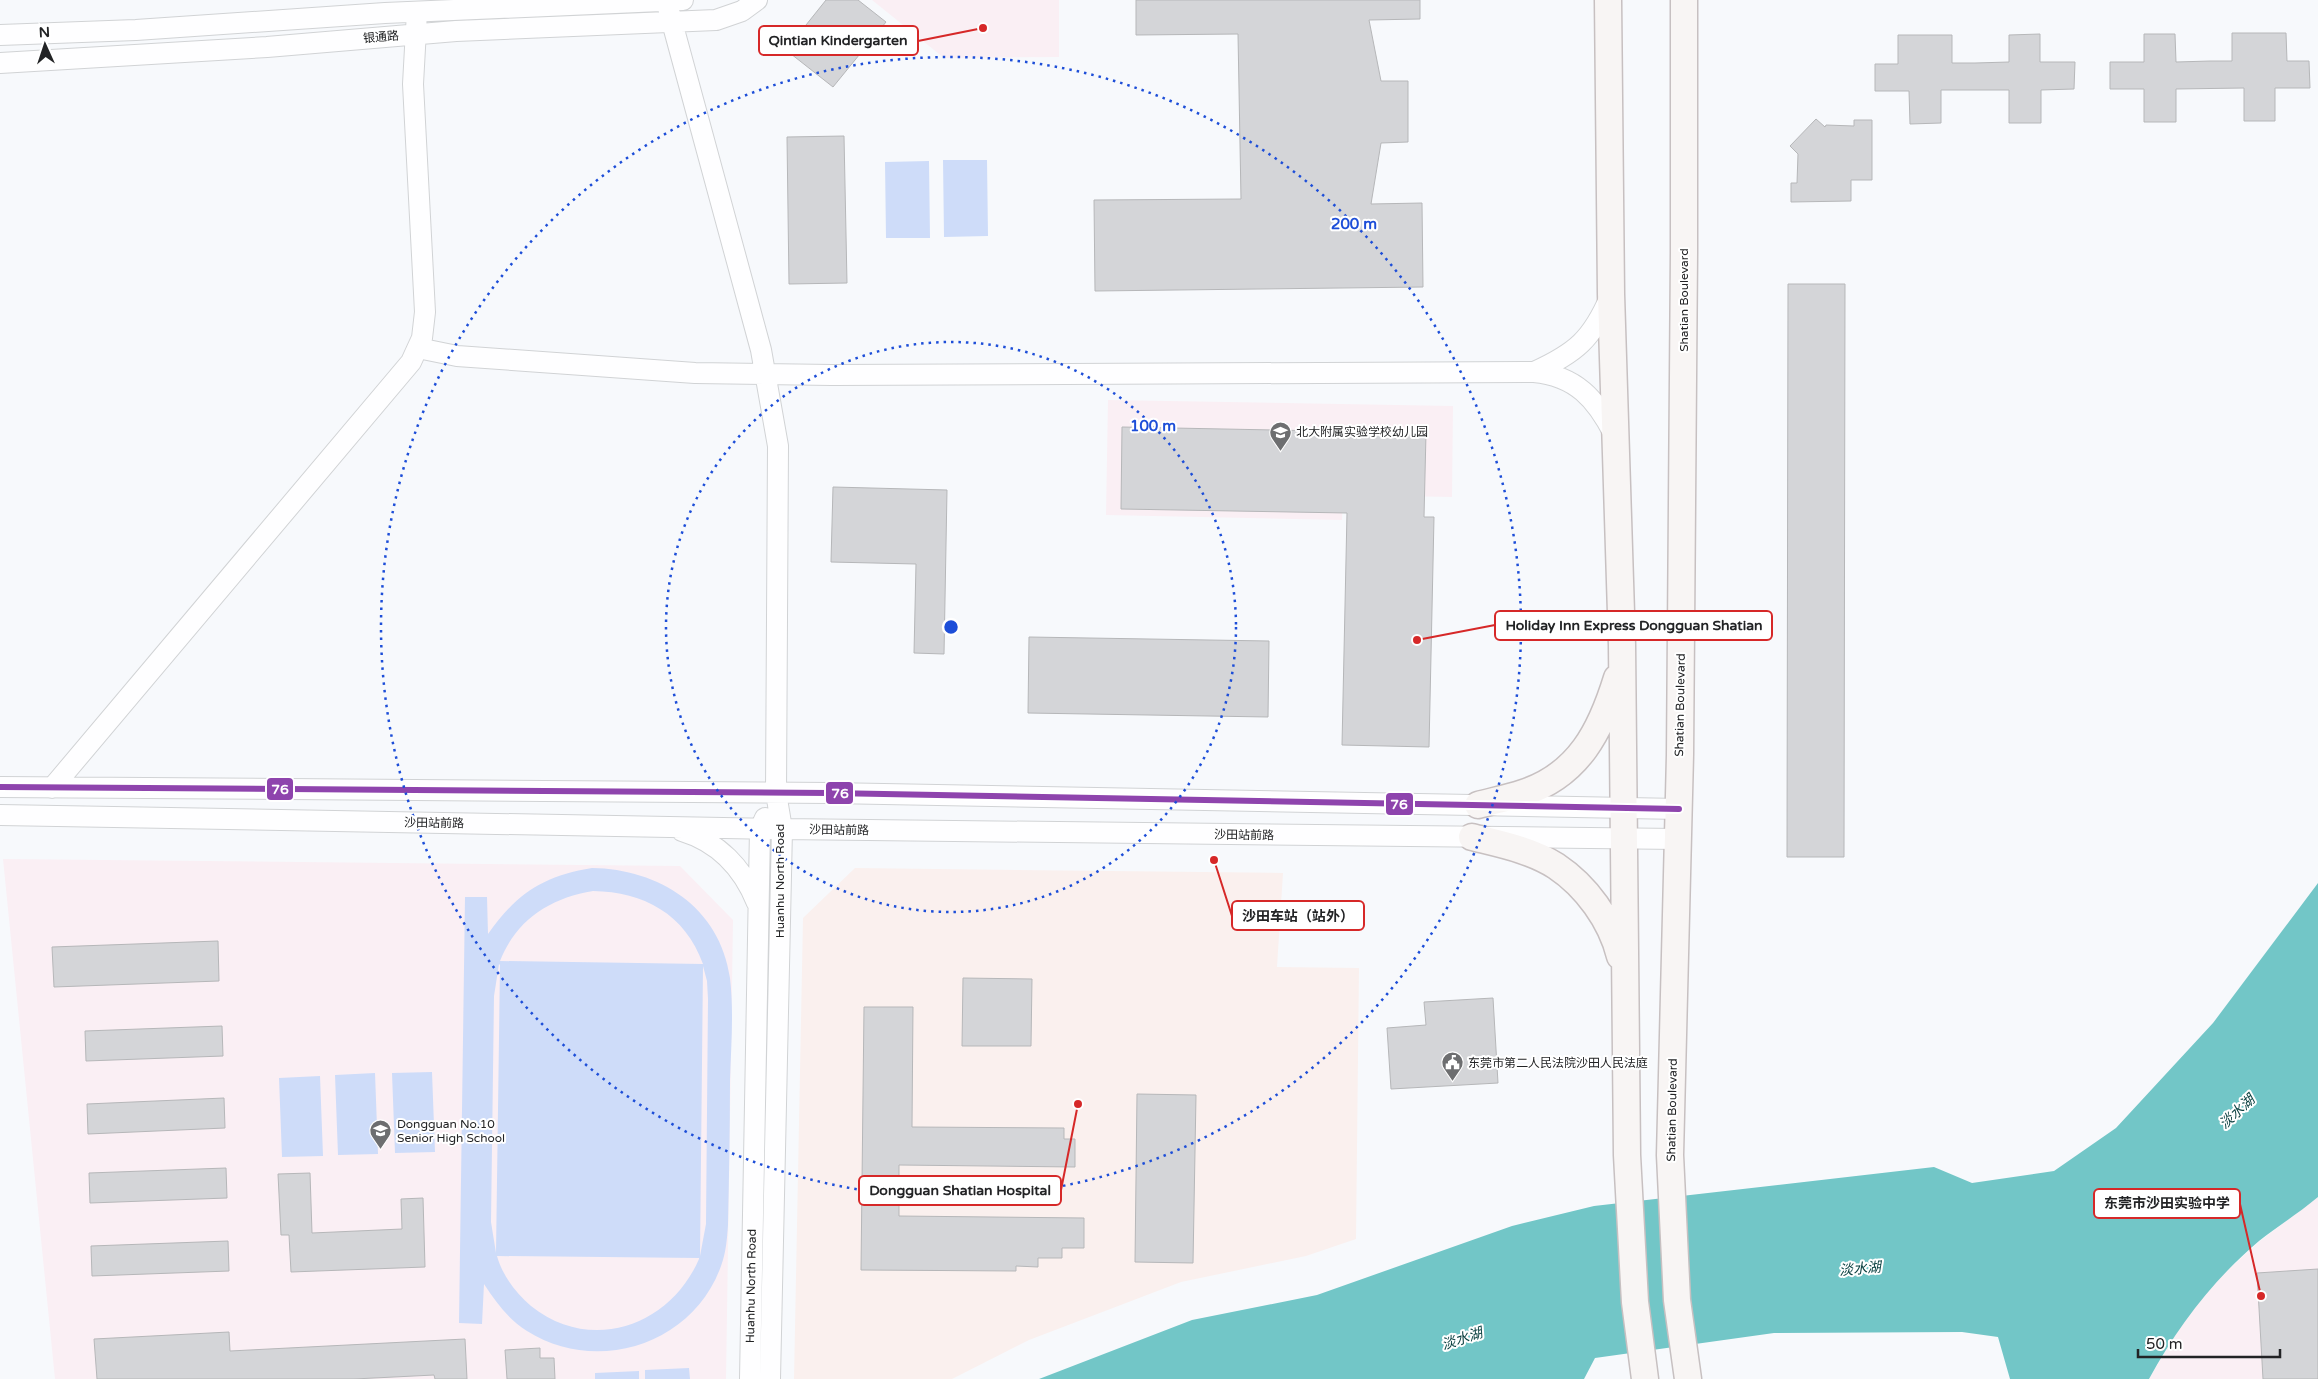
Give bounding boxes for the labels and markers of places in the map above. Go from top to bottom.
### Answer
callout: Qintian Kindergarten [759,26,918,55]
school or university icon: 北大附属实验学校幼儿园 [1268,420,1292,451]
place label: 北大附属实验学校幼儿园 [1296,425,1428,439]
callout: Holiday Inn Express Dongguan Shatian [1495,611,1772,640]
centre of rings [942,618,960,636]
callout: 沙田车站（站外） [1232,901,1364,930]
public building icon: 东莞市第二人民法院沙田人民法庭 [1440,1051,1464,1082]
place label: 东莞市第二人民法院沙田人民法庭 [1468,1056,1648,1070]
place label: Dongguan No.10 Senior High School [397,1117,505,1145]
school or university icon: Dongguan No.10 Senior High School [369,1119,393,1150]
callout: Dongguan Shatian Hospital [859,1176,1061,1205]
callout: 东莞市沙田实验中学 [2094,1189,2240,1218]

